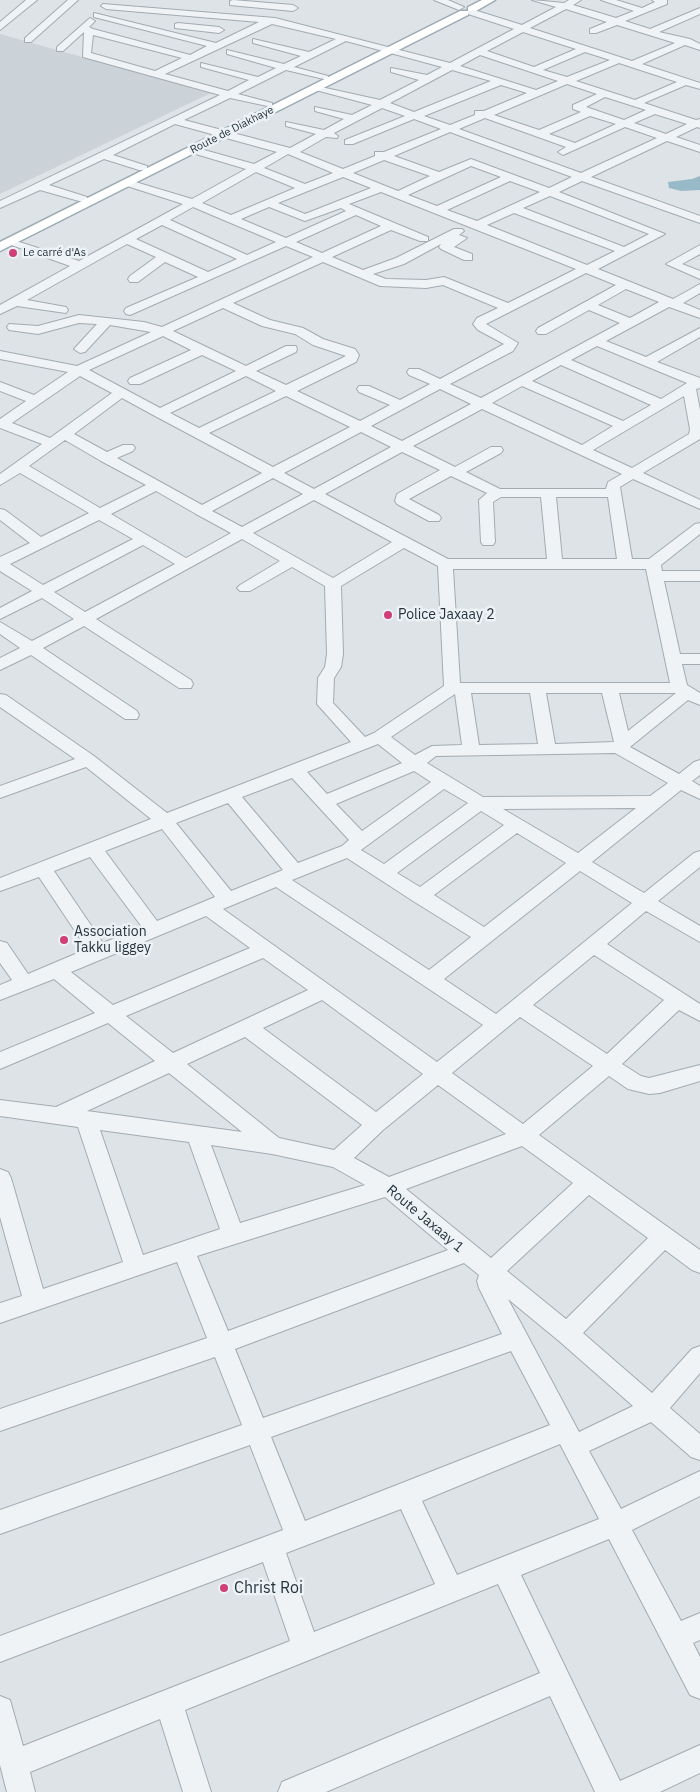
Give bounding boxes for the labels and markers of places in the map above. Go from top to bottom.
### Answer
place label: Le carré d'As [23,246,86,260]
marker: Le carré d'As [7,247,19,259]
place label: Police Jaxaay 2 [398,607,495,623]
marker: Police Jaxaay 2 [382,609,394,621]
place label: Association Takku liggey [74,924,151,956]
marker: Association Takku liggey [58,934,70,946]
place label: Christ Roi [234,1578,303,1598]
marker: Christ Roi [218,1582,230,1594]

